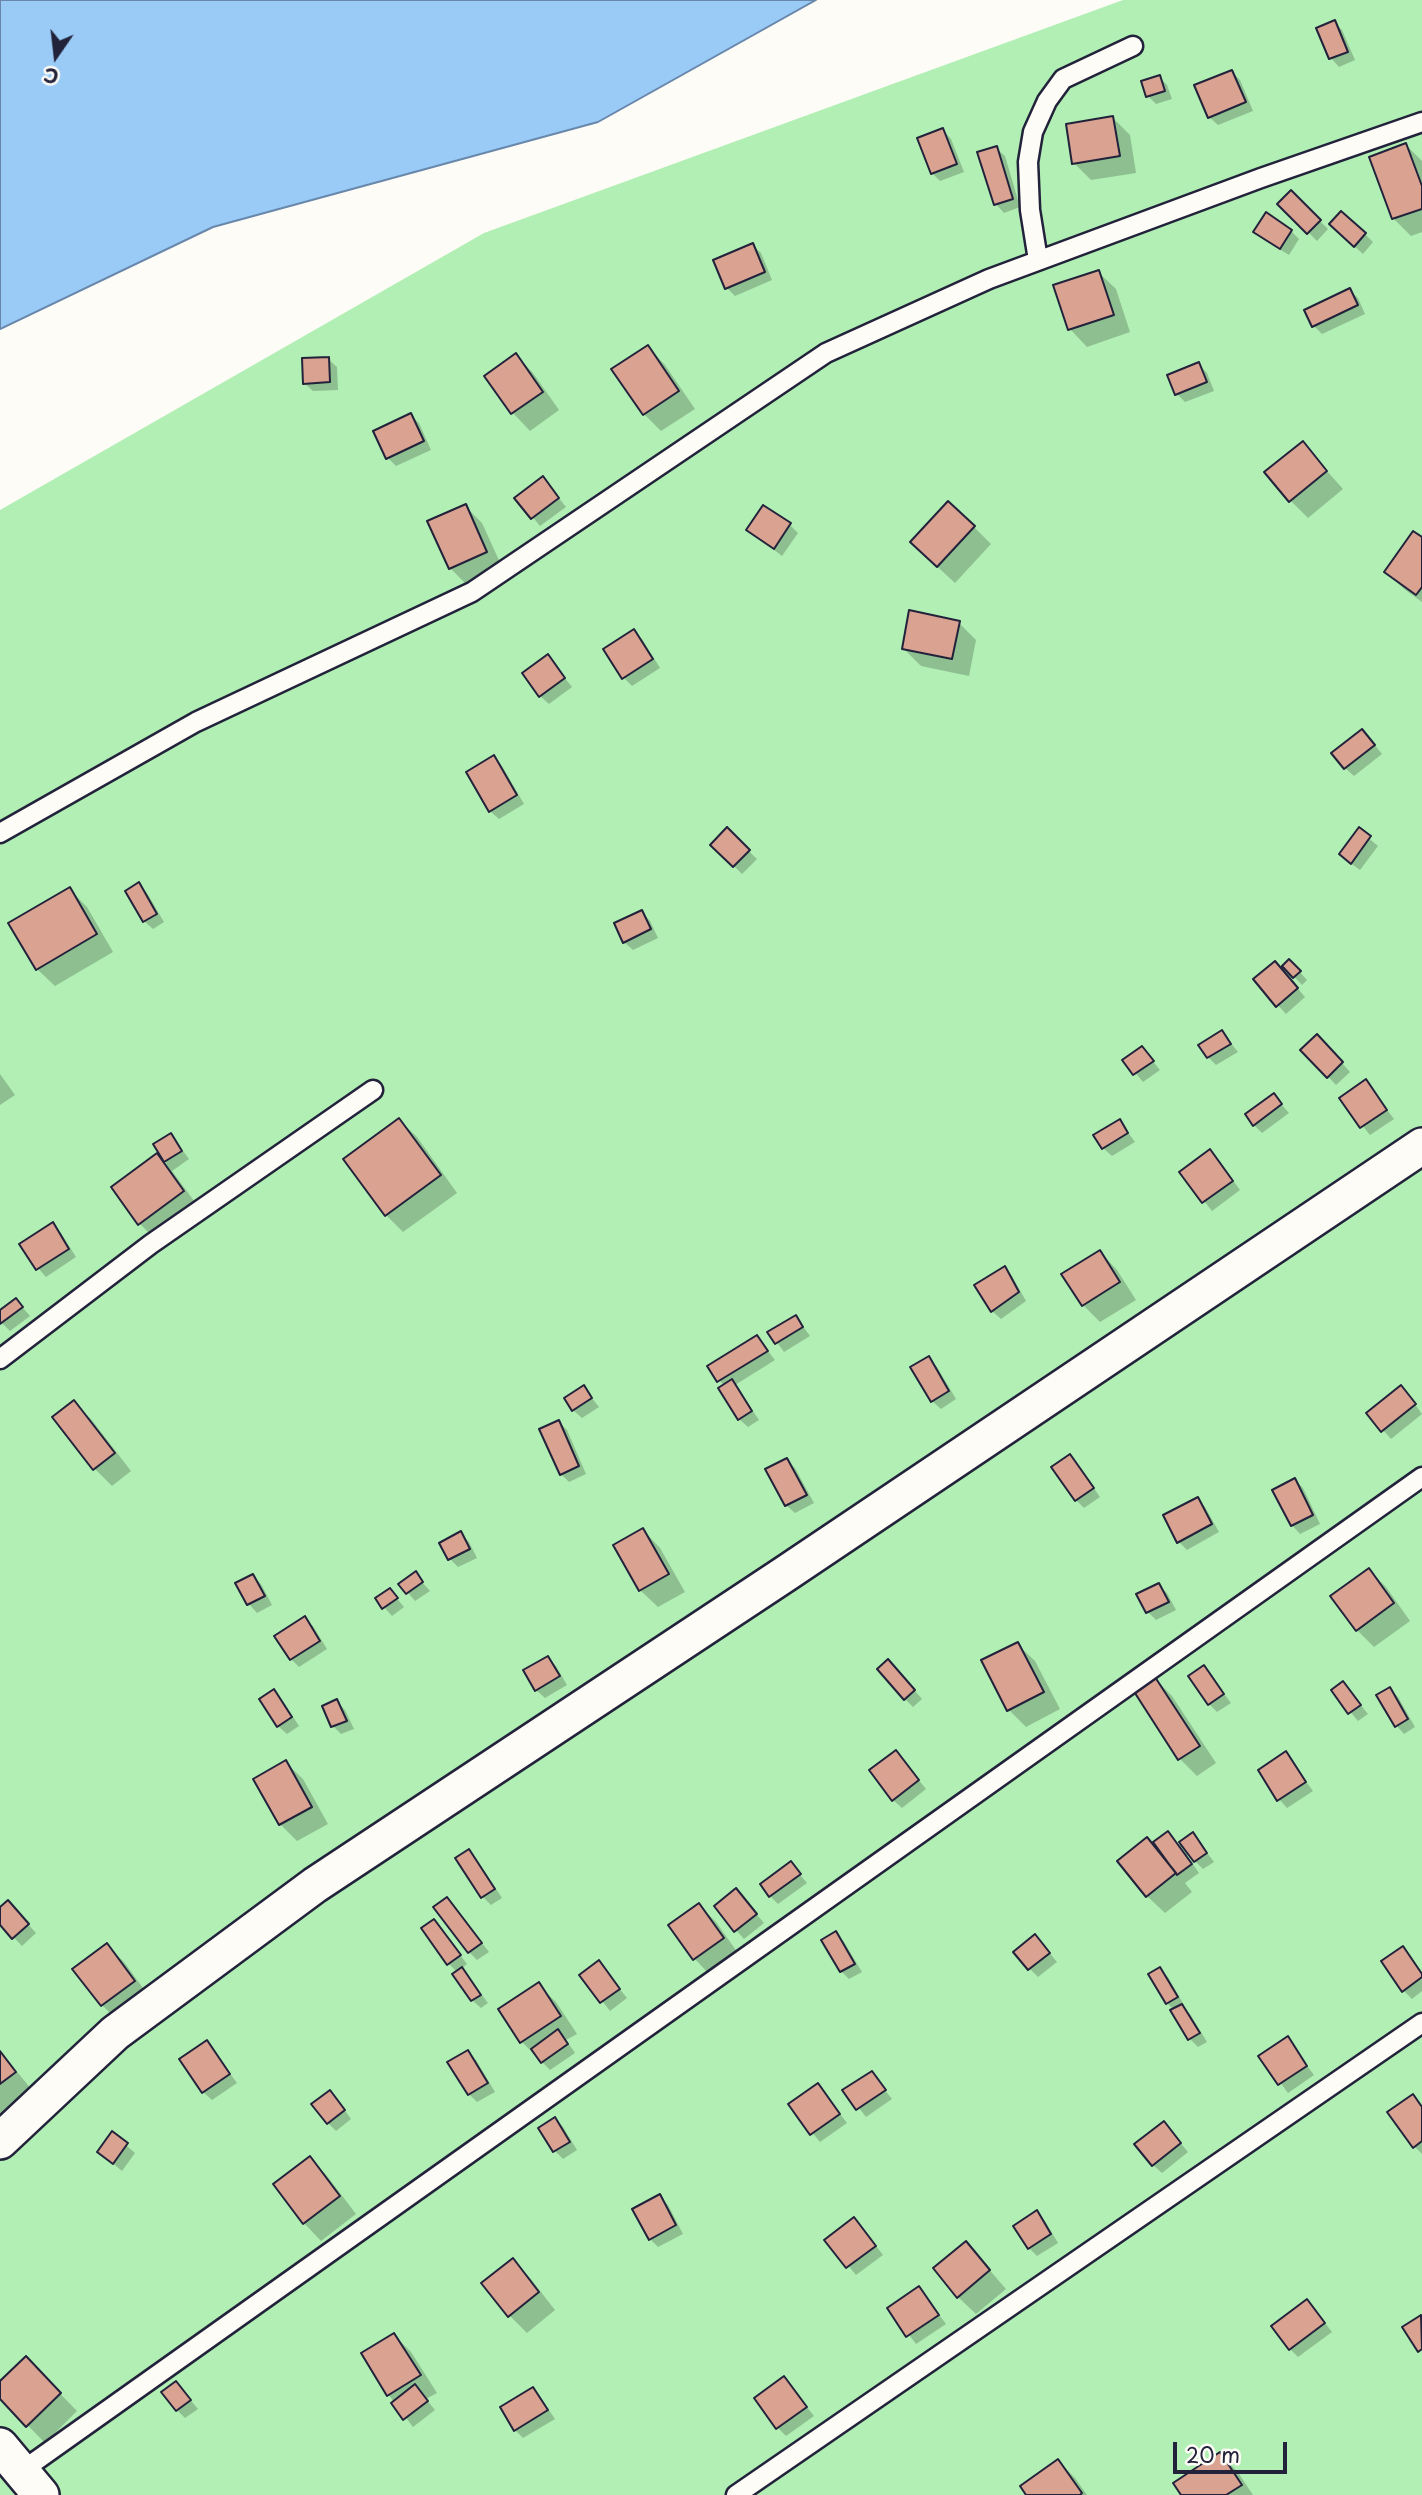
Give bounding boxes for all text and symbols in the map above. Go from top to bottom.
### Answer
north arrow [21,21,91,91]
text: С [41,61,61,92]
scale bar [1177,2428,1291,2472]
text: 20 m [1186,2438,1240,2470]

